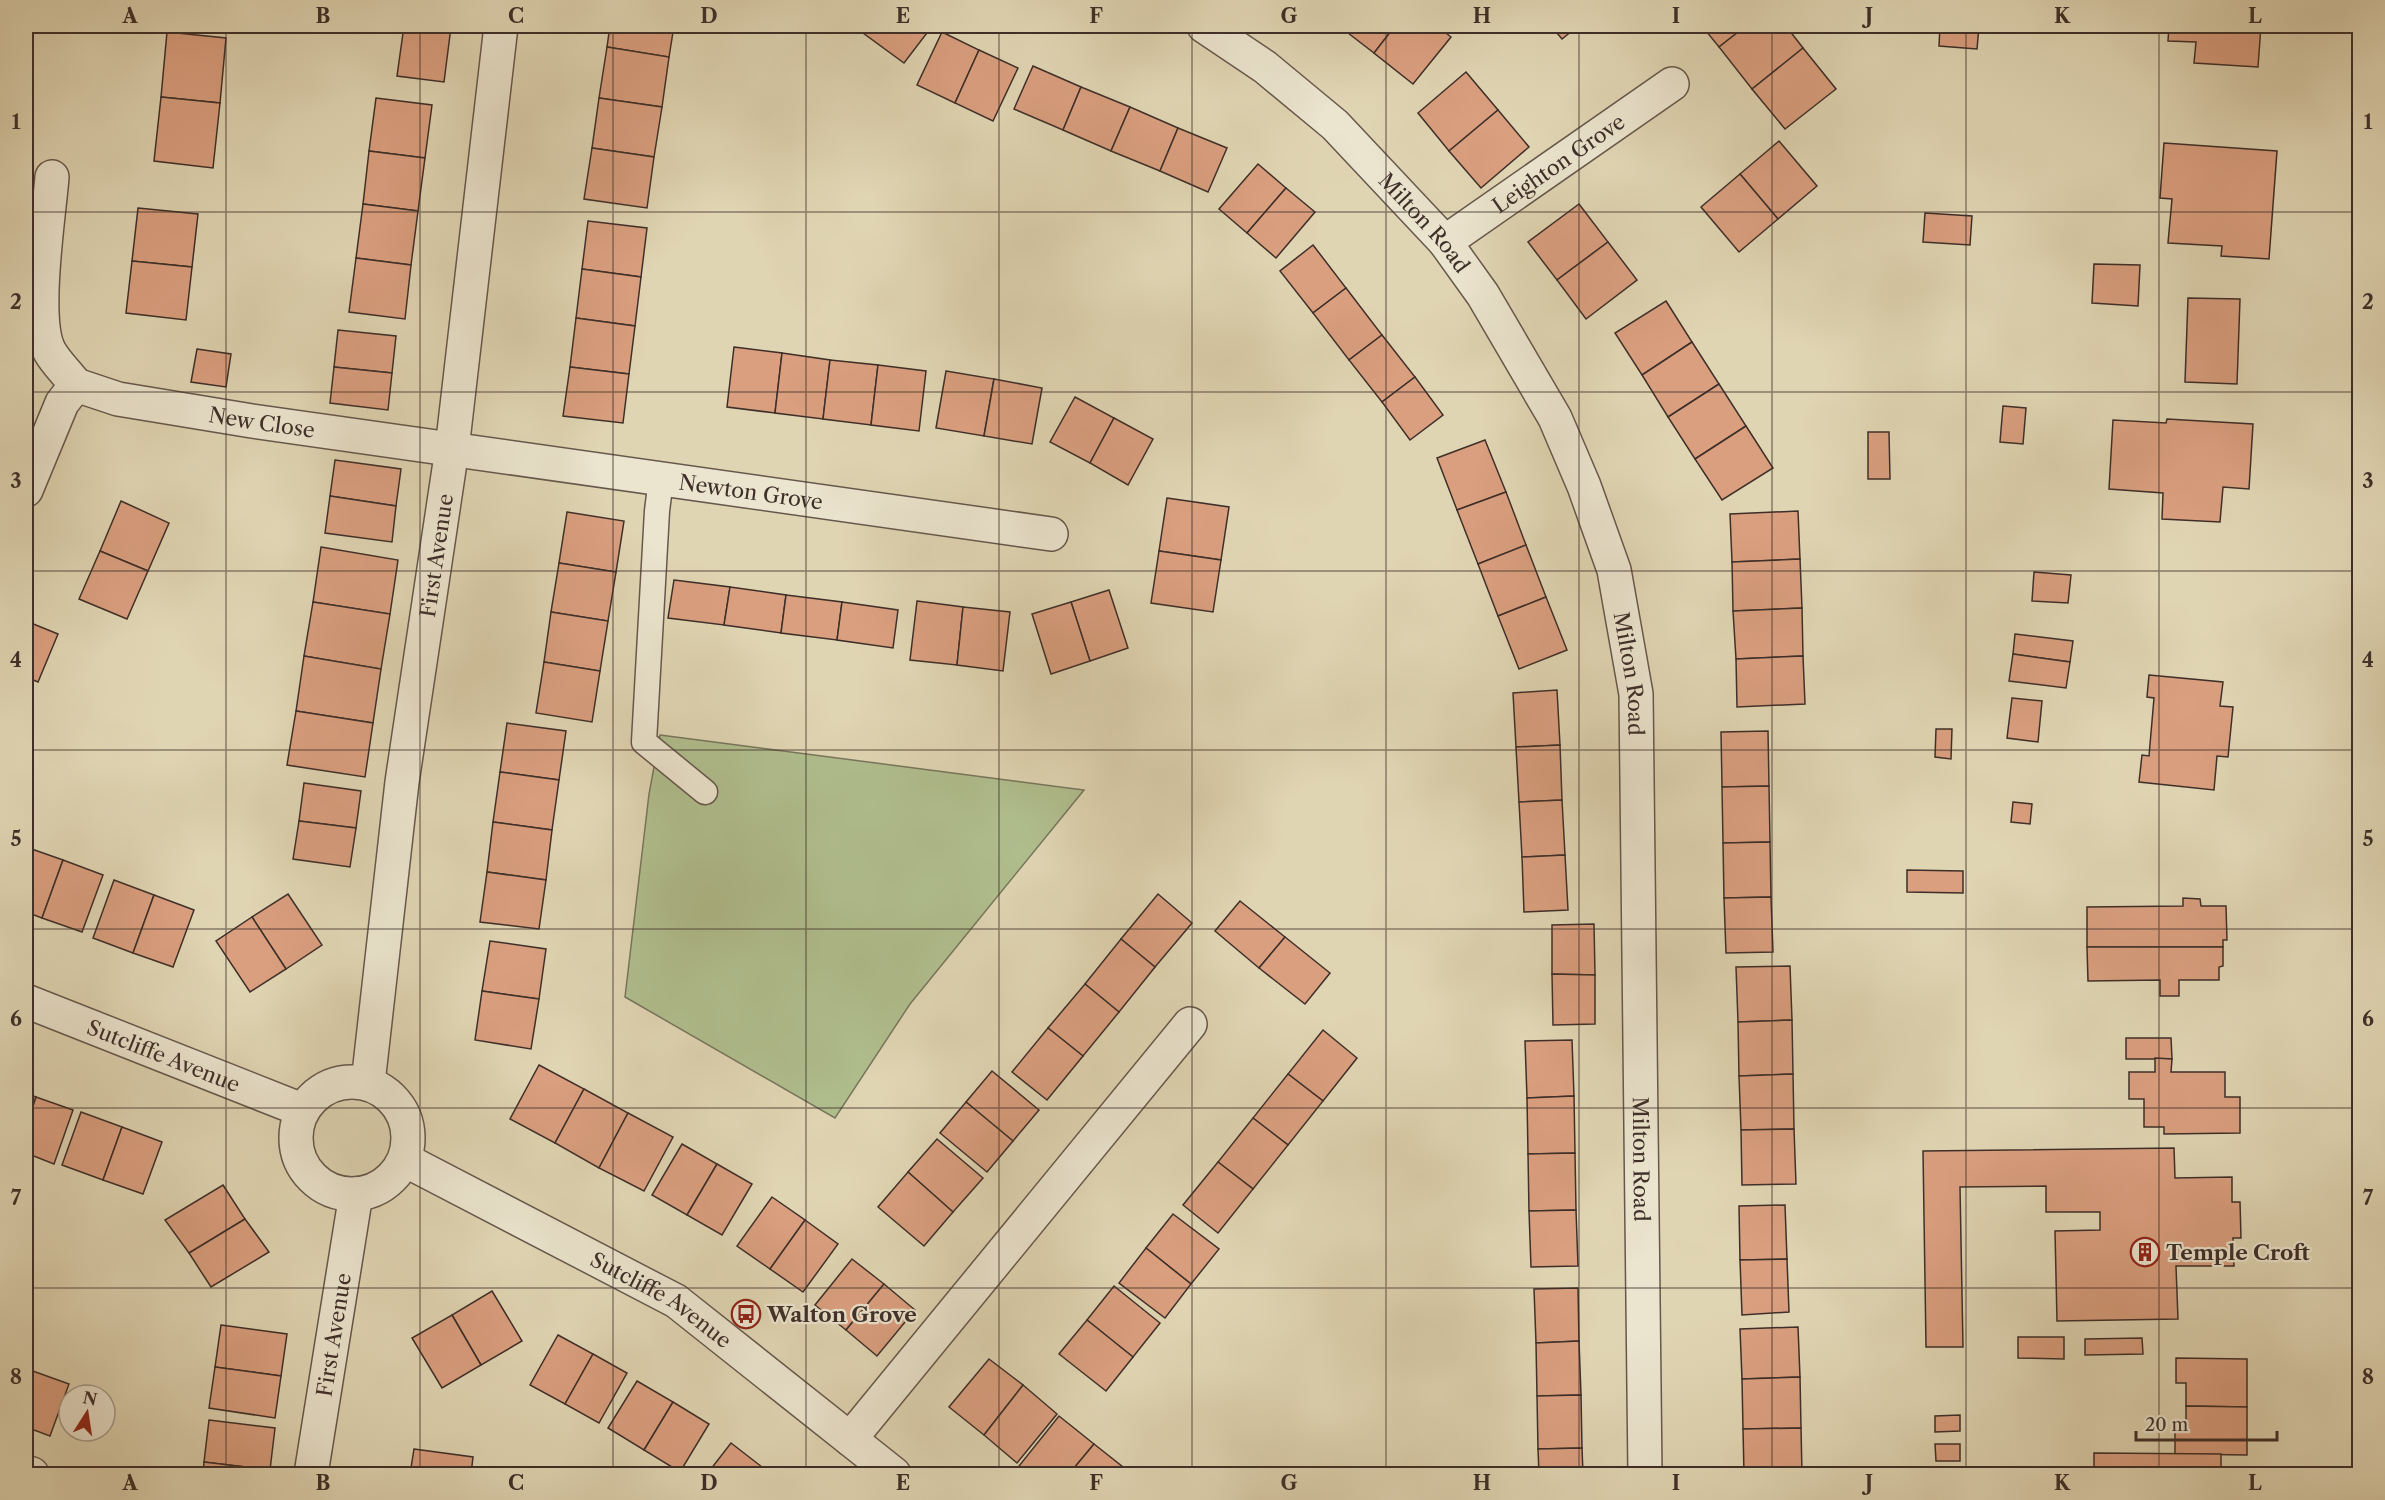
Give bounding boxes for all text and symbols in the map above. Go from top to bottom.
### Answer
text: A [121,4,138,28]
text: B [316,4,331,28]
text: C [508,4,524,28]
text: D [700,4,718,28]
text: E [896,4,910,28]
text: F [1089,4,1103,28]
text: G [1281,4,1298,28]
text: H [1473,4,1491,28]
text: I [1672,4,1680,28]
text: J [1861,4,1873,28]
text: K [2054,4,2071,28]
text: L [2248,4,2262,28]
street label: Leighton Grove [1487,108,1629,218]
text: 1 [12,110,21,134]
text: 1 [2364,110,2373,134]
street label: Milton Road [1374,168,1475,277]
text: 2 [10,290,22,314]
text: 2 [2362,290,2374,314]
street label: New Close [207,402,316,442]
text: 3 [10,469,22,493]
street label: Newton Grove [677,469,825,514]
text: 3 [2362,469,2374,493]
street label: First Avenue [414,492,458,619]
street label: Milton Road [1609,610,1649,736]
text: 4 [10,648,22,672]
text: 4 [2362,648,2374,672]
text: 5 [10,827,22,851]
text: 5 [2362,827,2374,851]
text: 6 [10,1007,22,1031]
text: 6 [2362,1007,2374,1031]
street label: Sutcliffe Avenue [84,1014,244,1097]
street label: Milton Road [1628,1097,1655,1222]
text: 7 [11,1186,22,1210]
text: 7 [2363,1186,2374,1210]
building icon: Temple Croft [2129,1236,2161,1268]
place label: Temple Croft [2166,1240,2310,1265]
street label: Sutcliffe Avenue [586,1246,737,1353]
street label: First Avenue [311,1271,356,1398]
bus stop icon: Walton Grove [730,1298,762,1330]
place label: Walton Grove [766,1302,917,1327]
text: 8 [10,1365,22,1389]
text: 8 [2362,1365,2374,1389]
north arrow [57,1383,117,1443]
text: N [81,1387,99,1410]
scale bar [2136,1404,2277,1442]
text: 20 m [2145,1414,2189,1436]
text: A [121,1471,138,1495]
text: B [316,1471,331,1495]
text: C [508,1471,524,1495]
text: D [700,1471,718,1495]
text: E [896,1471,910,1495]
text: F [1089,1471,1103,1495]
text: G [1281,1471,1298,1495]
text: H [1473,1471,1491,1495]
text: I [1672,1471,1680,1495]
text: J [1861,1471,1873,1495]
text: K [2054,1471,2071,1495]
text: L [2248,1471,2262,1495]

